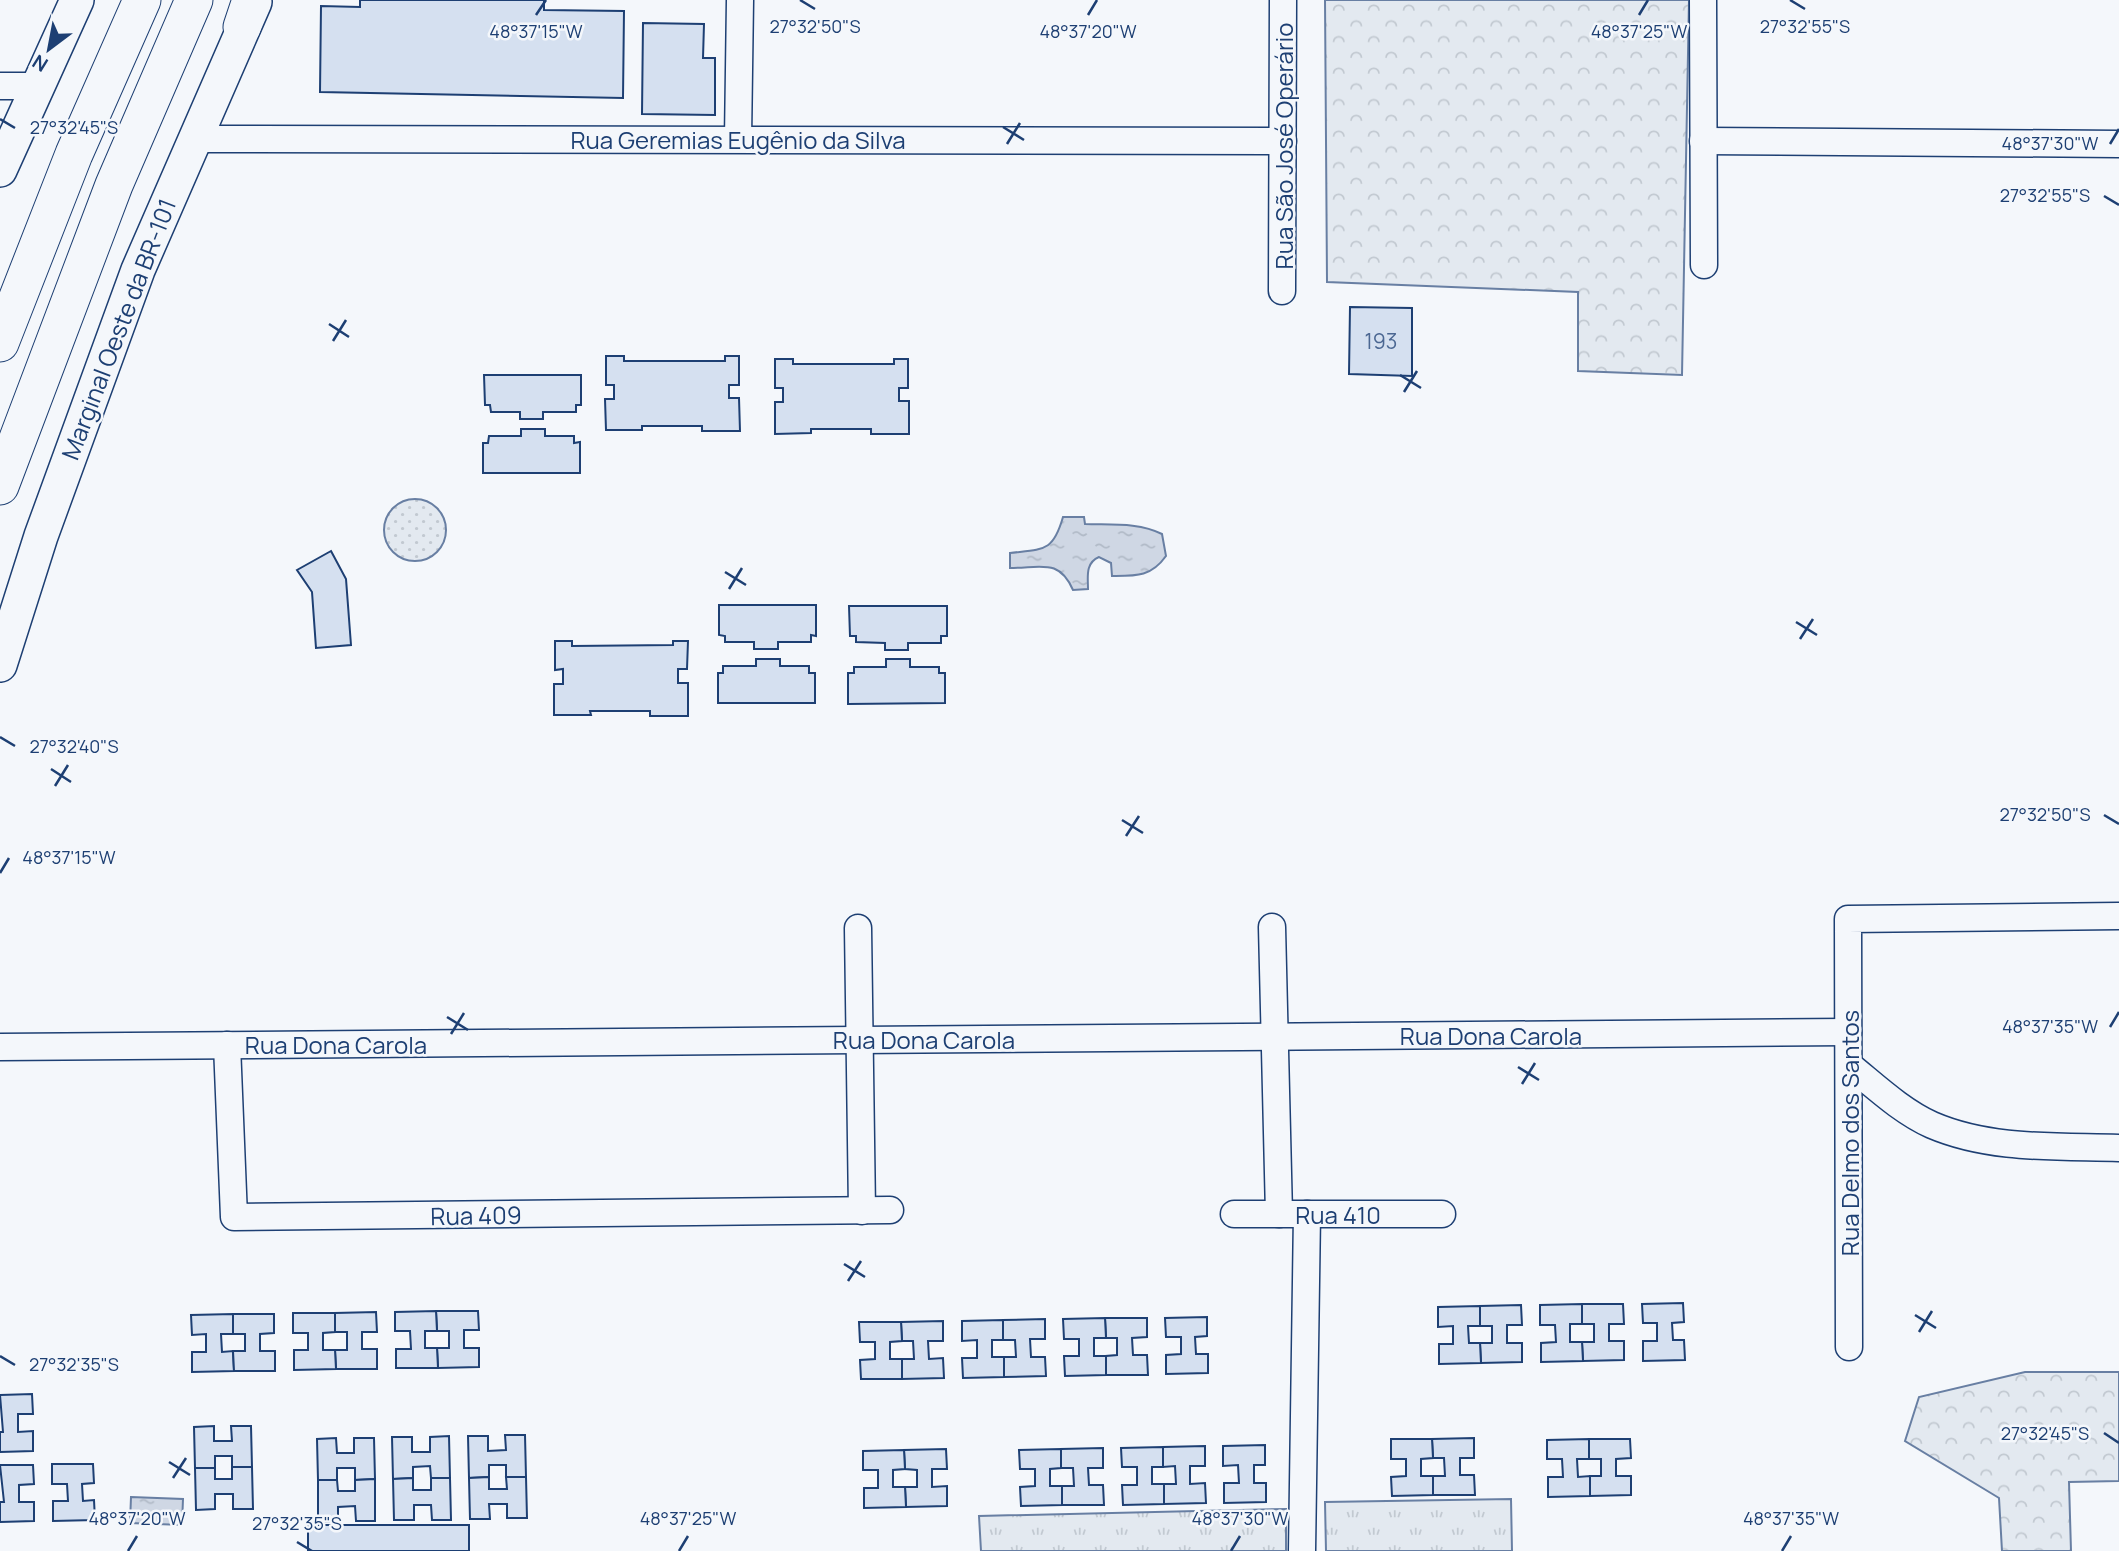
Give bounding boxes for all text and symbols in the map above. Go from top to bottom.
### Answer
north arrow [14,14,84,84]
text: 27°32'50"S [770,14,860,38]
text: 27°32'55"S [1760,14,1850,38]
text: 48°37'15"W [489,19,583,43]
text: 48°37'20"W [1039,19,1137,43]
text: 48°37'25"W [1591,19,1687,43]
street label: Rua São José Operário [1267,23,1300,269]
text: N [27,49,53,78]
text: 27°32'45"S [30,115,118,139]
street label: Rua Geremias Eugênio da Silva [570,123,906,156]
text: 48°37'30"W [2002,131,2099,155]
text: 27°32'55"S [2000,183,2090,207]
street label: Marginal Oeste da BR-101 [53,194,183,464]
house number: 193 [1365,327,1397,355]
text: 27°32'40"S [29,734,119,758]
text: 27°32'50"S [2000,802,2090,826]
text: 48°37'15"W [22,845,116,869]
street label: Rua Delmo dos Santos [1833,1010,1866,1256]
text: 48°37'35"W [2002,1014,2098,1038]
street label: Rua Dona Carola [1400,1019,1582,1052]
street label: Rua Dona Carola [833,1023,1015,1056]
street label: Rua Dona Carola [245,1028,427,1061]
street label: Rua 409 [430,1198,522,1232]
street label: Rua 410 [1295,1198,1381,1231]
text: 27°32'35"S [29,1352,119,1376]
text: 27°32'45"S [2001,1421,2089,1445]
text: 48°37'20"W [88,1506,186,1530]
text: 48°37'25"W [640,1506,736,1530]
text: 48°37'30"W [1192,1506,1289,1530]
text: 48°37'35"W [1743,1506,1839,1530]
text: 27°32'35"S [252,1511,342,1535]

